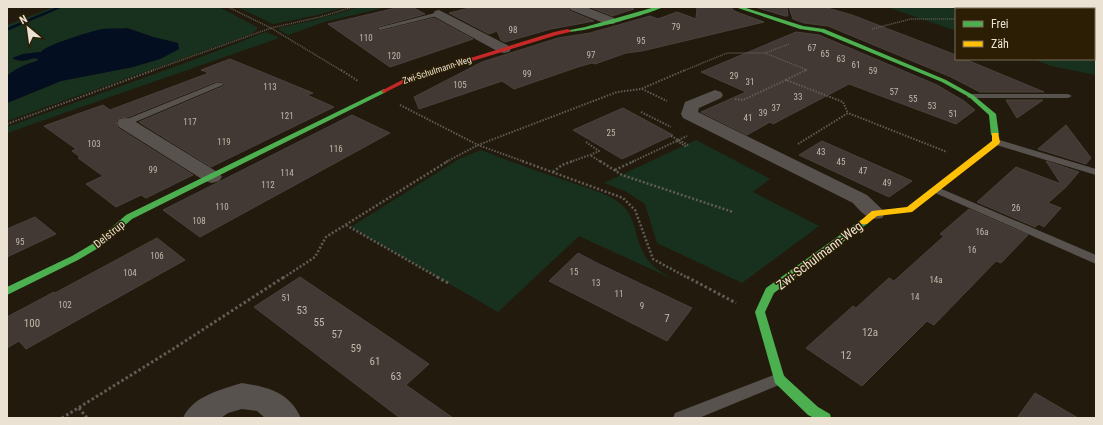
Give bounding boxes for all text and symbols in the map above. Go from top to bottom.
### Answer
north arrow [8,8,48,48]
legend [955,8,1095,60]
text: N [17,12,30,27]
text: Frei [991,17,1009,31]
house number: 79 [672,22,680,32]
house number: 98 [509,25,517,35]
house number: 110 [359,33,373,43]
house number: 95 [637,36,646,46]
text: Zäh [991,37,1009,51]
house number: 67 [808,43,817,53]
house number: 65 [821,49,830,59]
house number: 97 [587,50,596,60]
house number: 120 [387,51,401,61]
street label: Zwi-Schulmann-Weg [401,54,473,86]
house number: 63 [837,54,845,64]
house number: 61 [852,60,860,70]
house number: 59 [869,66,877,76]
house number: 99 [523,69,531,79]
house number: 29 [730,71,738,81]
house number: 31 [746,77,754,87]
house number: 105 [453,80,467,90]
house number: 113 [263,82,277,92]
house number: 57 [890,87,899,97]
house number: 33 [794,92,802,102]
house number: 55 [909,94,918,104]
house number: 53 [928,101,936,111]
house number: 37 [772,103,781,113]
house number: 39 [759,108,767,118]
house number: 51 [949,109,957,119]
house number: 121 [280,111,294,121]
house number: 41 [744,113,752,123]
house number: 117 [183,117,197,127]
house number: 25 [607,128,616,138]
house number: 119 [217,137,231,147]
house number: 103 [87,139,101,149]
house number: 116 [329,144,343,154]
house number: 43 [817,147,825,157]
house number: 45 [837,157,846,167]
house number: 99 [149,165,157,175]
house number: 47 [859,166,868,176]
house number: 114 [280,168,294,178]
house number: 49 [883,178,891,188]
house number: 112 [261,180,275,190]
house number: 110 [215,202,229,212]
house number: 26 [1012,203,1020,213]
house number: 108 [192,216,206,226]
street label: Delstrup [91,218,128,251]
street label: Zwi-Schulmann-Weg [773,218,865,293]
house number: 16a [975,227,989,237]
house number: 95 [16,237,25,247]
house number: 16 [968,245,976,255]
house number: 106 [150,251,164,261]
house number: 15 [570,267,579,277]
house number: 104 [123,268,137,278]
house number: 14a [929,275,943,285]
house number: 13 [592,278,600,288]
house number: 11 [615,289,623,299]
house number: 14 [911,292,920,302]
house number: 51 [282,293,290,303]
house number: 102 [58,300,72,310]
house number: 9 [640,301,644,311]
house number: 53 [297,304,307,317]
house number: 7 [664,312,670,325]
house number: 55 [314,316,324,329]
house number: 100 [24,317,40,330]
house number: 12a [862,326,878,339]
house number: 57 [332,328,342,341]
house number: 59 [351,342,361,355]
house number: 12 [841,349,851,362]
house number: 61 [370,355,380,368]
house number: 63 [391,370,401,383]

